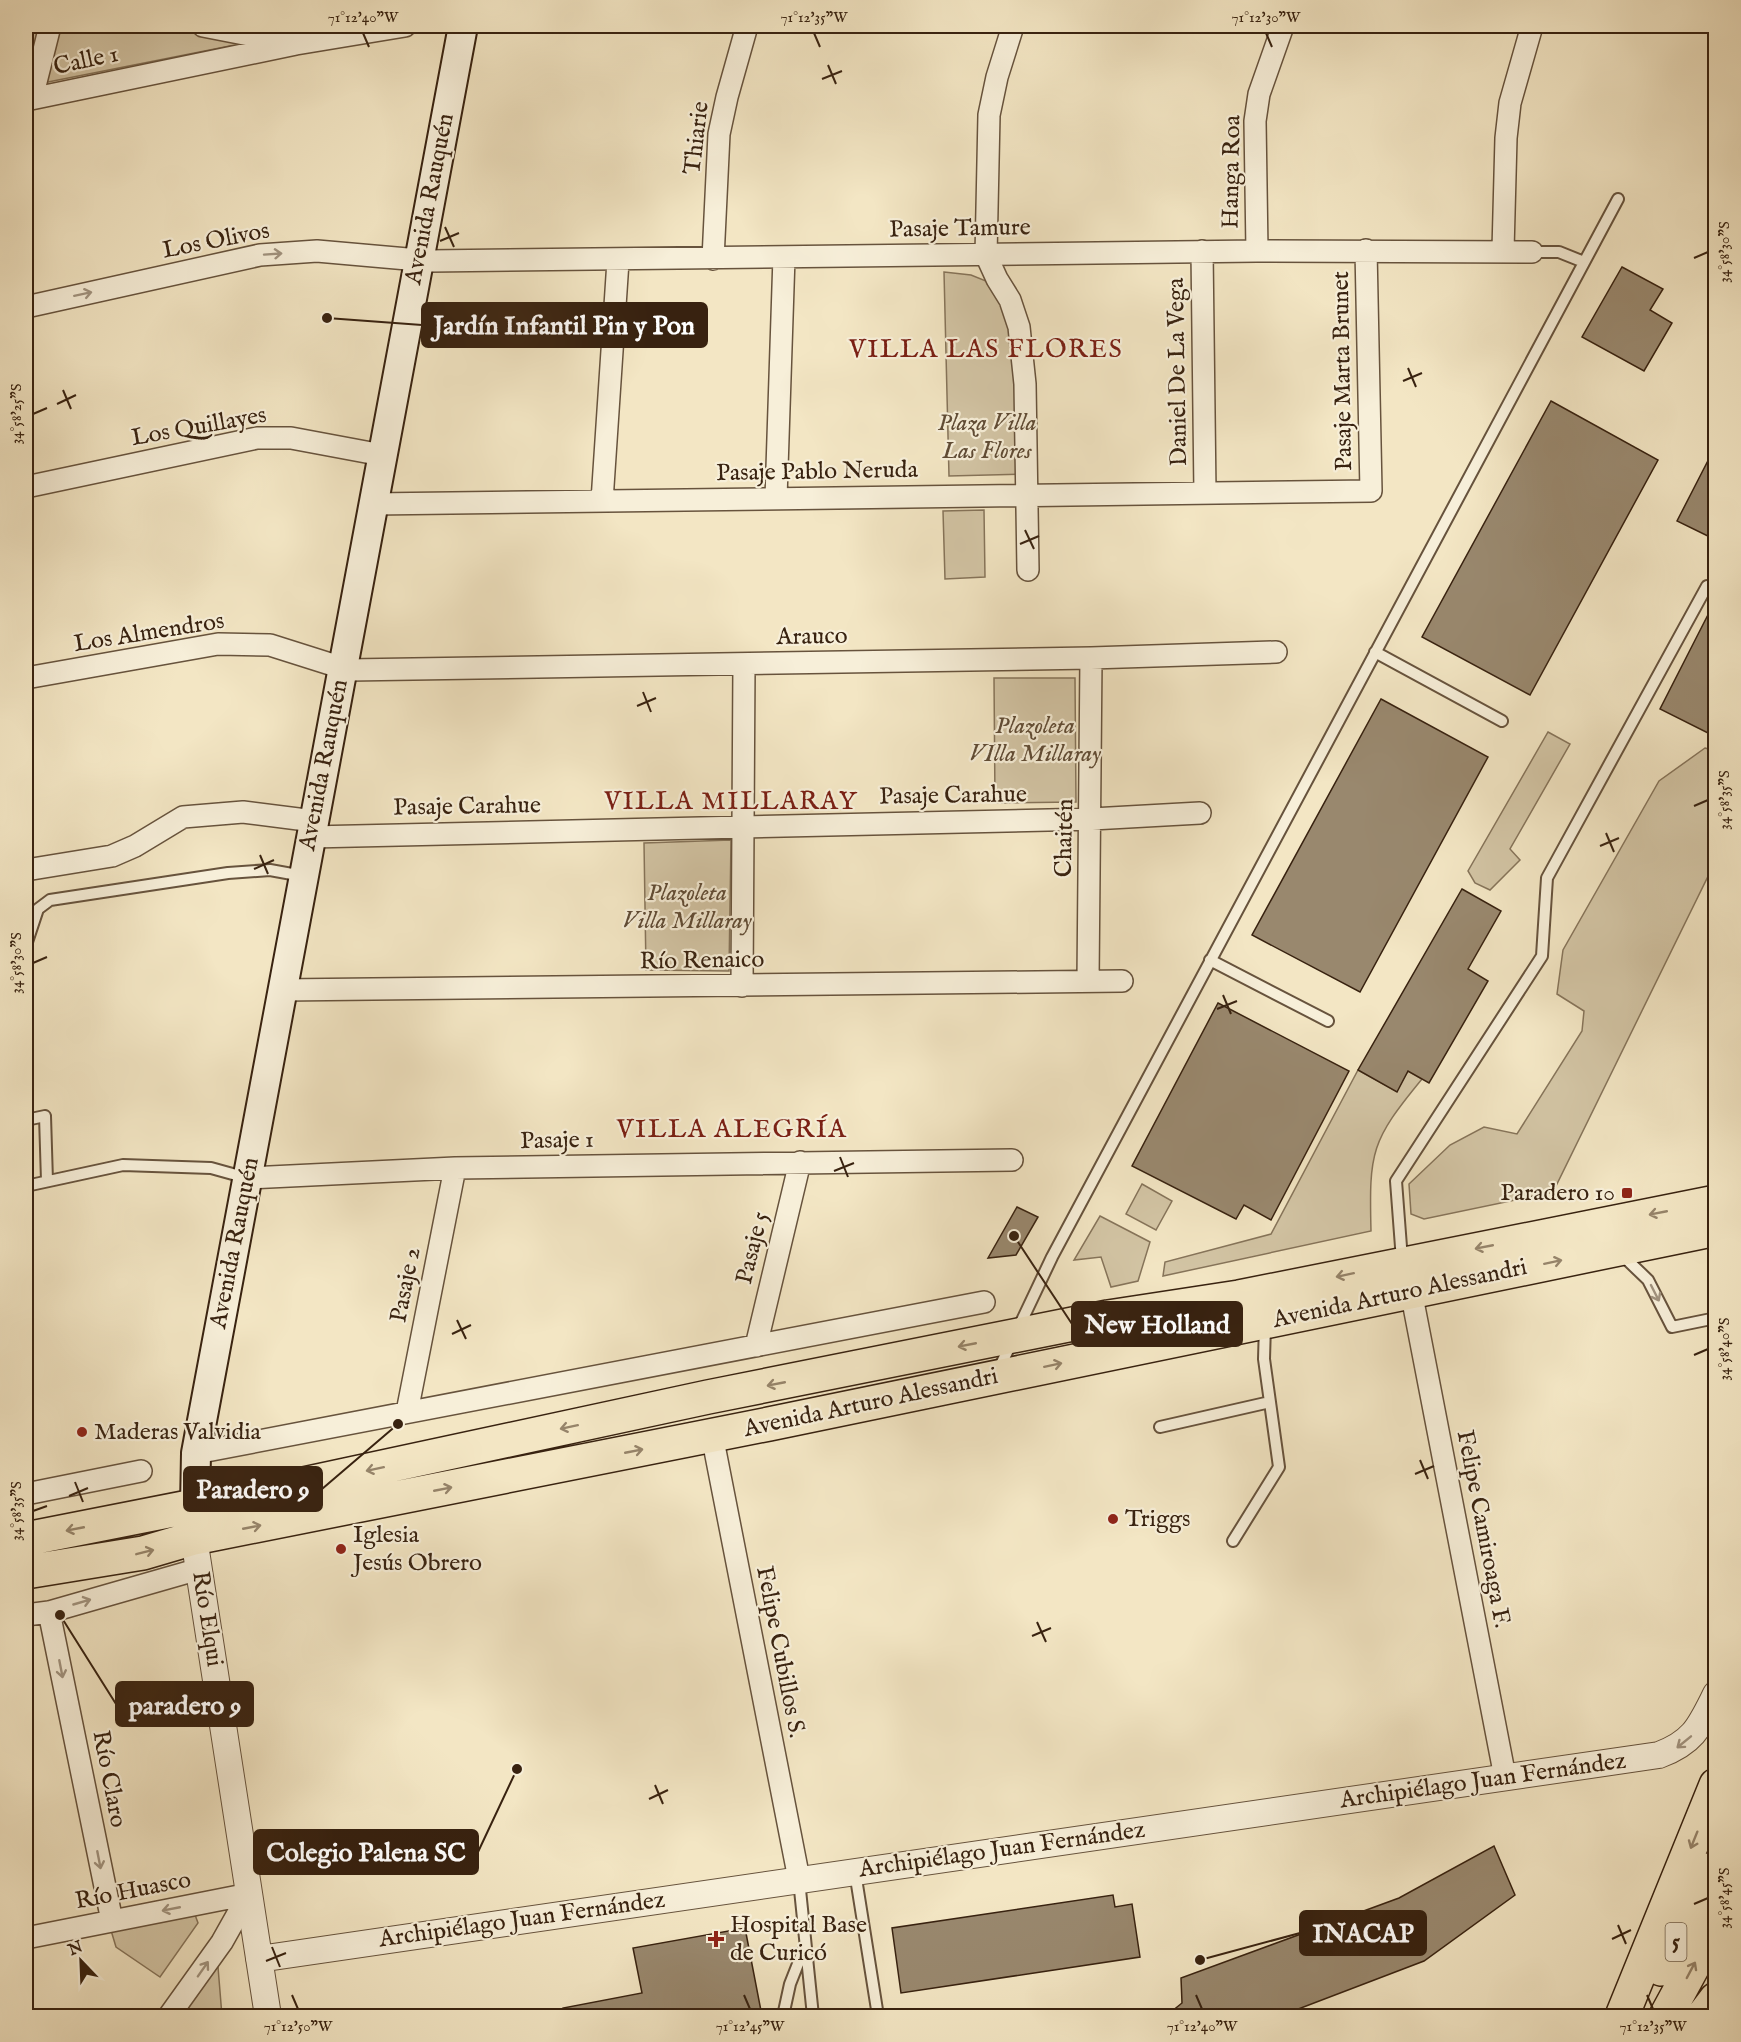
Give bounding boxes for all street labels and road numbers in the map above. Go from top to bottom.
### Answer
street label: Calle 1 [51,39,121,83]
street label: Thiarie [677,100,717,176]
street label: Avenida Rauquén [398,111,462,288]
street label: Hanga Roa [1216,114,1249,229]
street label: Pasaje Tamure [889,212,1031,246]
street label: Los Olivos [160,215,272,267]
street label: Pasaje Marta Brunet [1326,271,1360,471]
street label: Daniel De La Vega [1161,277,1195,467]
street label: Los Quillayes [129,400,269,454]
street label: Pasaje Pablo Neruda [716,455,919,489]
street label: Los Almendros [72,606,226,660]
street label: Arauco [775,621,848,653]
street label: Avenida Rauquén [292,677,356,854]
street label: Pasaje Carahue [879,779,1027,813]
street label: Pasaje Carahue [393,790,541,824]
street label: Chaitén [1049,798,1081,878]
street label: Río Renaico [639,944,765,978]
street label: Pasaje 1 [520,1125,594,1157]
street label: Avenida Rauquén [203,1155,267,1332]
street label: Pasaje 5 [729,1208,777,1287]
street label: Pasaje 2 [384,1245,428,1325]
street label: Avenida Arturo Alessandri [1269,1252,1530,1336]
street label: Avenida Arturo Alessandri [740,1361,1001,1445]
street label: Felipe Camiroaga F. [1449,1427,1517,1631]
street label: Felipe Cubillos S. [748,1564,812,1740]
street label: Río Elqui [184,1569,230,1669]
street label: Río Claro [84,1728,134,1830]
street label: Archipiélago Juan Fernández [1337,1746,1628,1817]
street label: Archipiélago Juan Fernández [856,1815,1147,1886]
street label: Río Huasco [72,1865,194,1917]
street label: Archipiélago Juan Fernández [376,1885,667,1956]
road number: 5 [1666,1923,1686,1961]

